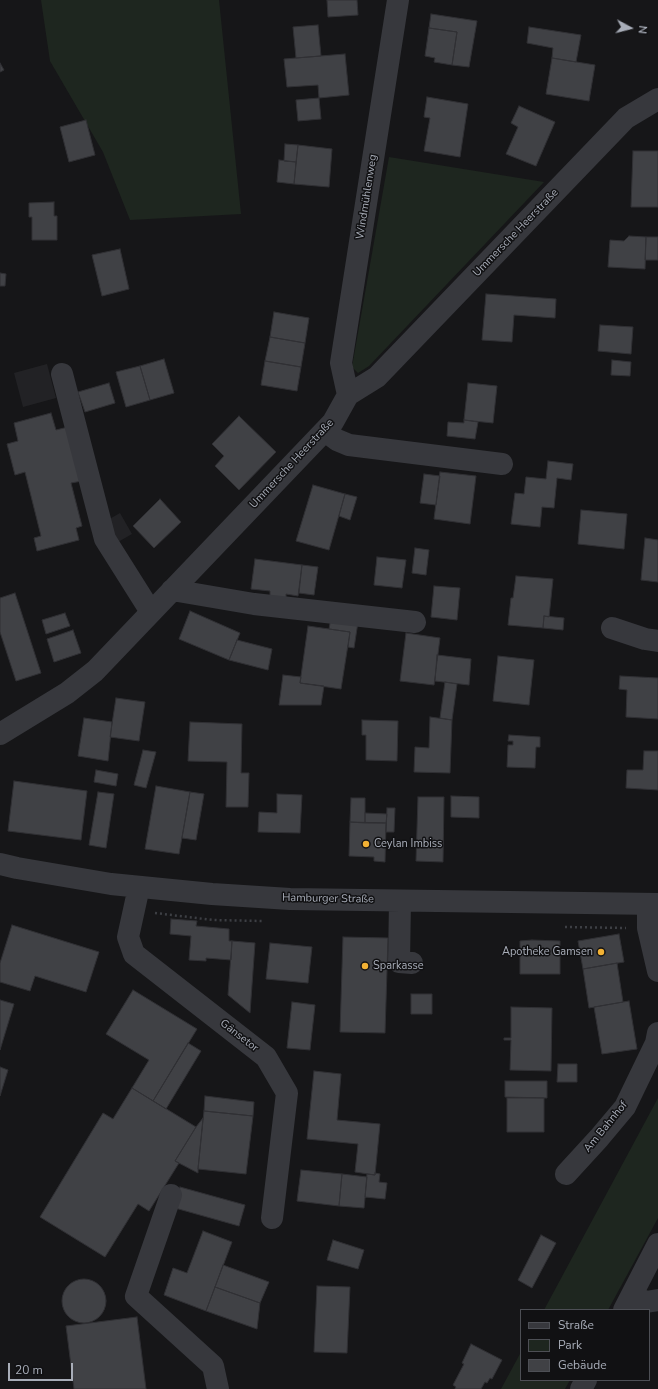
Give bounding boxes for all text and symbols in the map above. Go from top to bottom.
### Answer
north arrow [610,8,650,48]
text: N [634,25,650,35]
street label: Windmühlenweg [354,154,380,240]
street label: Ummersche Heerstraße [471,186,561,280]
street label: Ummersche Heerstraße [247,417,337,511]
place label: Ceylan Imbiss [374,837,442,851]
marker: Ceylan Imbiss [361,839,371,849]
street label: Hamburger Straße [282,892,374,906]
place label: Apotheke Gamsen [502,945,593,959]
marker: Apotheke Gamsen [596,947,606,957]
place label: Sparkasse [373,959,424,973]
marker: Sparkasse [360,961,370,971]
street label: Gänsetor [217,1017,261,1055]
street label: Am Bahnhof [581,1099,631,1155]
legend [520,1309,650,1381]
text: Straße [558,1317,594,1333]
text: Park [558,1337,582,1353]
scale bar [10,1355,75,1381]
text: Gebäude [558,1357,607,1373]
text: 20 m [15,1362,43,1378]

